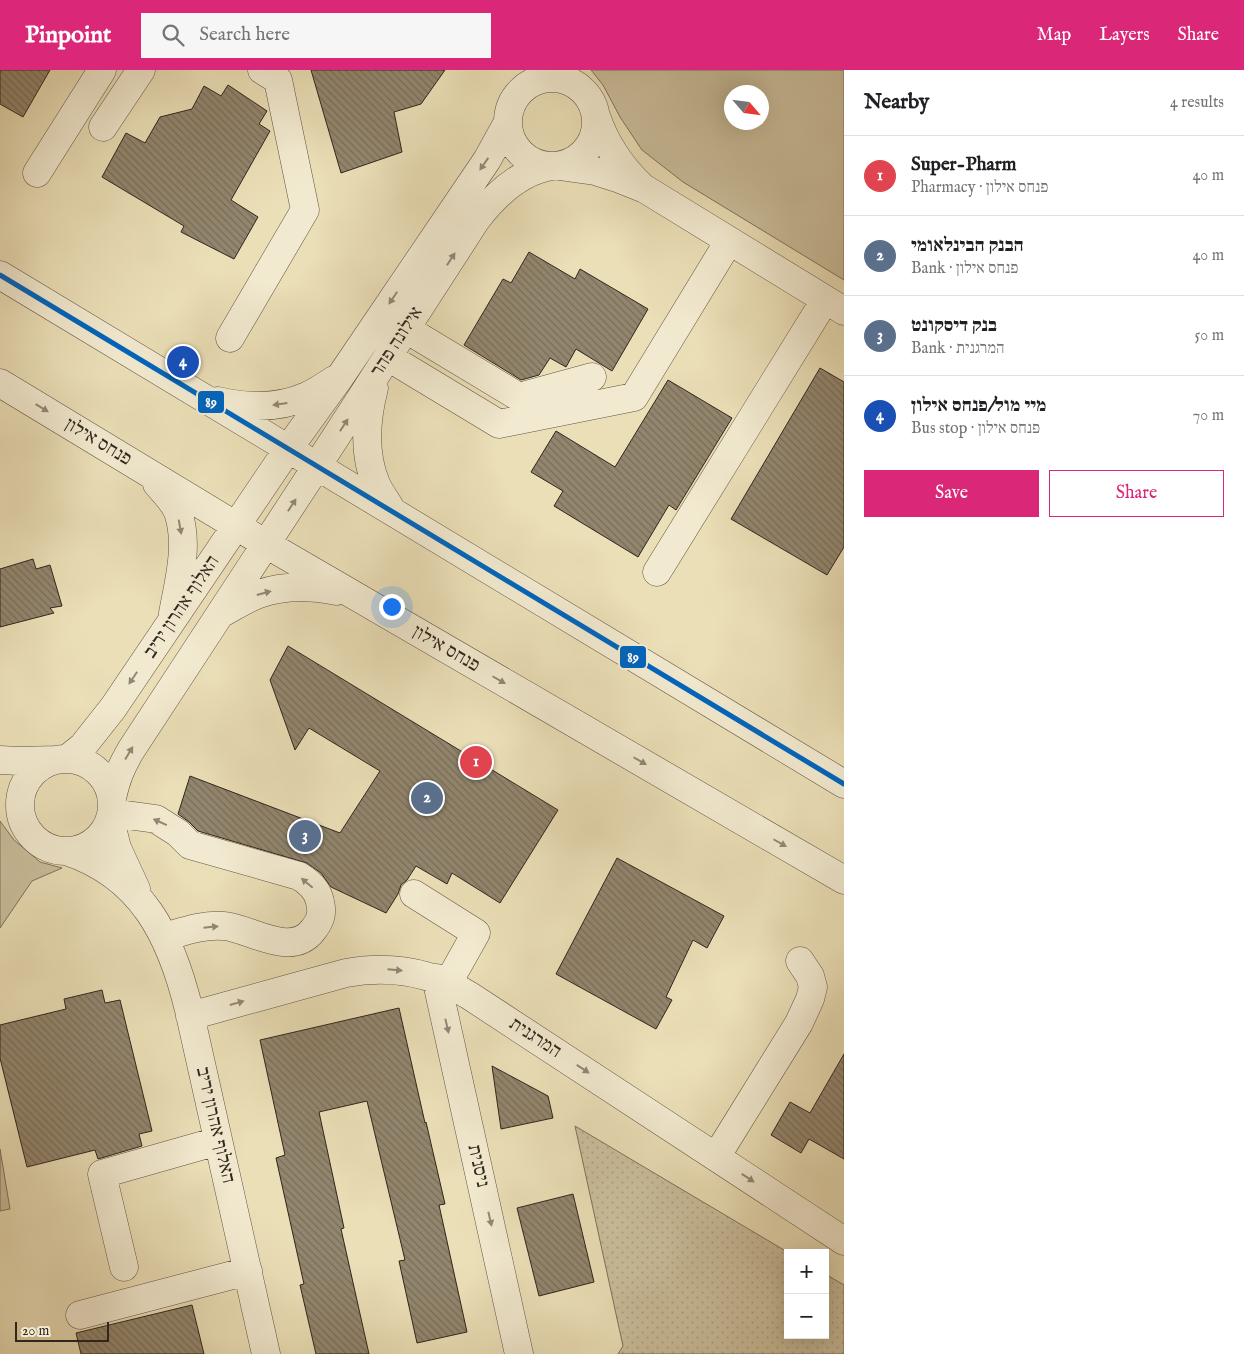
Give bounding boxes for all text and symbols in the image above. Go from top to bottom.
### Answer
search box [141,13,491,58]
text: Pinpoint [25,20,111,51]
icon: search [159,21,187,49]
text: Search here [199,23,290,47]
text: Map [1037,24,1071,47]
text: Layers [1099,24,1150,47]
text: Share [1178,24,1219,47]
north arrow [724,85,769,130]
text: Nearby [864,89,929,116]
text: 4 results [1170,93,1224,113]
text: Super-Pharm [911,153,1016,177]
one-way arrow [479,157,489,171]
text: 1 [877,166,883,186]
text: 40 m [1192,166,1224,186]
text: Pharmacy · פנחס אילון [911,178,1048,198]
text: הבנק הבינלאומי [911,234,1024,258]
text: 2 [876,246,884,266]
text: 40 m [1192,246,1224,266]
one-way arrow [446,253,456,266]
text: Bank · פנחס אילון [911,259,1018,279]
one-way arrow [388,292,398,305]
street label: אילונה פהר [365,302,429,382]
text: בנק דיסקונט [911,314,997,338]
text: 3 [877,326,883,346]
text: 50 m [1195,326,1224,346]
text: Bank · המרגנית [911,339,1005,359]
pin: 4 [167,343,199,381]
line badge: 89 [197,390,225,414]
text: 89 [205,394,217,412]
text: מיי מול/פנחס אילון [911,394,1046,418]
one-way arrow [271,400,287,408]
one-way arrow [35,404,48,413]
text: 4 [876,406,884,426]
text: 70 m [1193,406,1224,426]
street label: פנחס אילון [60,413,136,471]
one-way arrow [339,418,348,432]
text: Bus stop · פנחס אילון [911,419,1040,439]
button: Save [864,470,1039,517]
button: Share [1049,470,1224,517]
one-way arrow [287,498,296,512]
one-way arrow [177,519,185,535]
street label: האלוף אהרון יריב [139,551,225,663]
one-way arrow [256,589,271,597]
your location [379,594,405,620]
street label: פנחס אילון [408,620,484,678]
line badge: 89 [619,645,647,669]
text: 89 [627,649,639,667]
one-way arrow [128,672,138,685]
one-way arrow [493,675,506,684]
pin: 1 [460,743,492,781]
one-way arrow [125,746,133,761]
one-way arrow [633,757,646,766]
pin: 2 [411,779,443,817]
pin: 3 [289,817,321,855]
one-way arrow [152,818,167,827]
one-way arrow [774,838,787,847]
one-way arrow [301,877,314,888]
one-way arrow [204,923,220,931]
one-way arrow [387,966,403,974]
one-way arrow [230,999,245,1007]
street label: המרגנית [504,1012,566,1064]
one-way arrow [443,1019,451,1035]
street label: האלוף אהרון יריב [190,1064,240,1186]
one-way arrow [576,1065,590,1074]
street label: ניסנית [461,1142,495,1190]
one-way arrow [742,1173,755,1183]
one-way arrow [486,1211,494,1227]
map controls [784,1249,829,1339]
button: + [784,1249,829,1294]
button: − [784,1294,829,1339]
scale bar [15,1319,109,1342]
text: 20 m [22,1322,49,1340]

